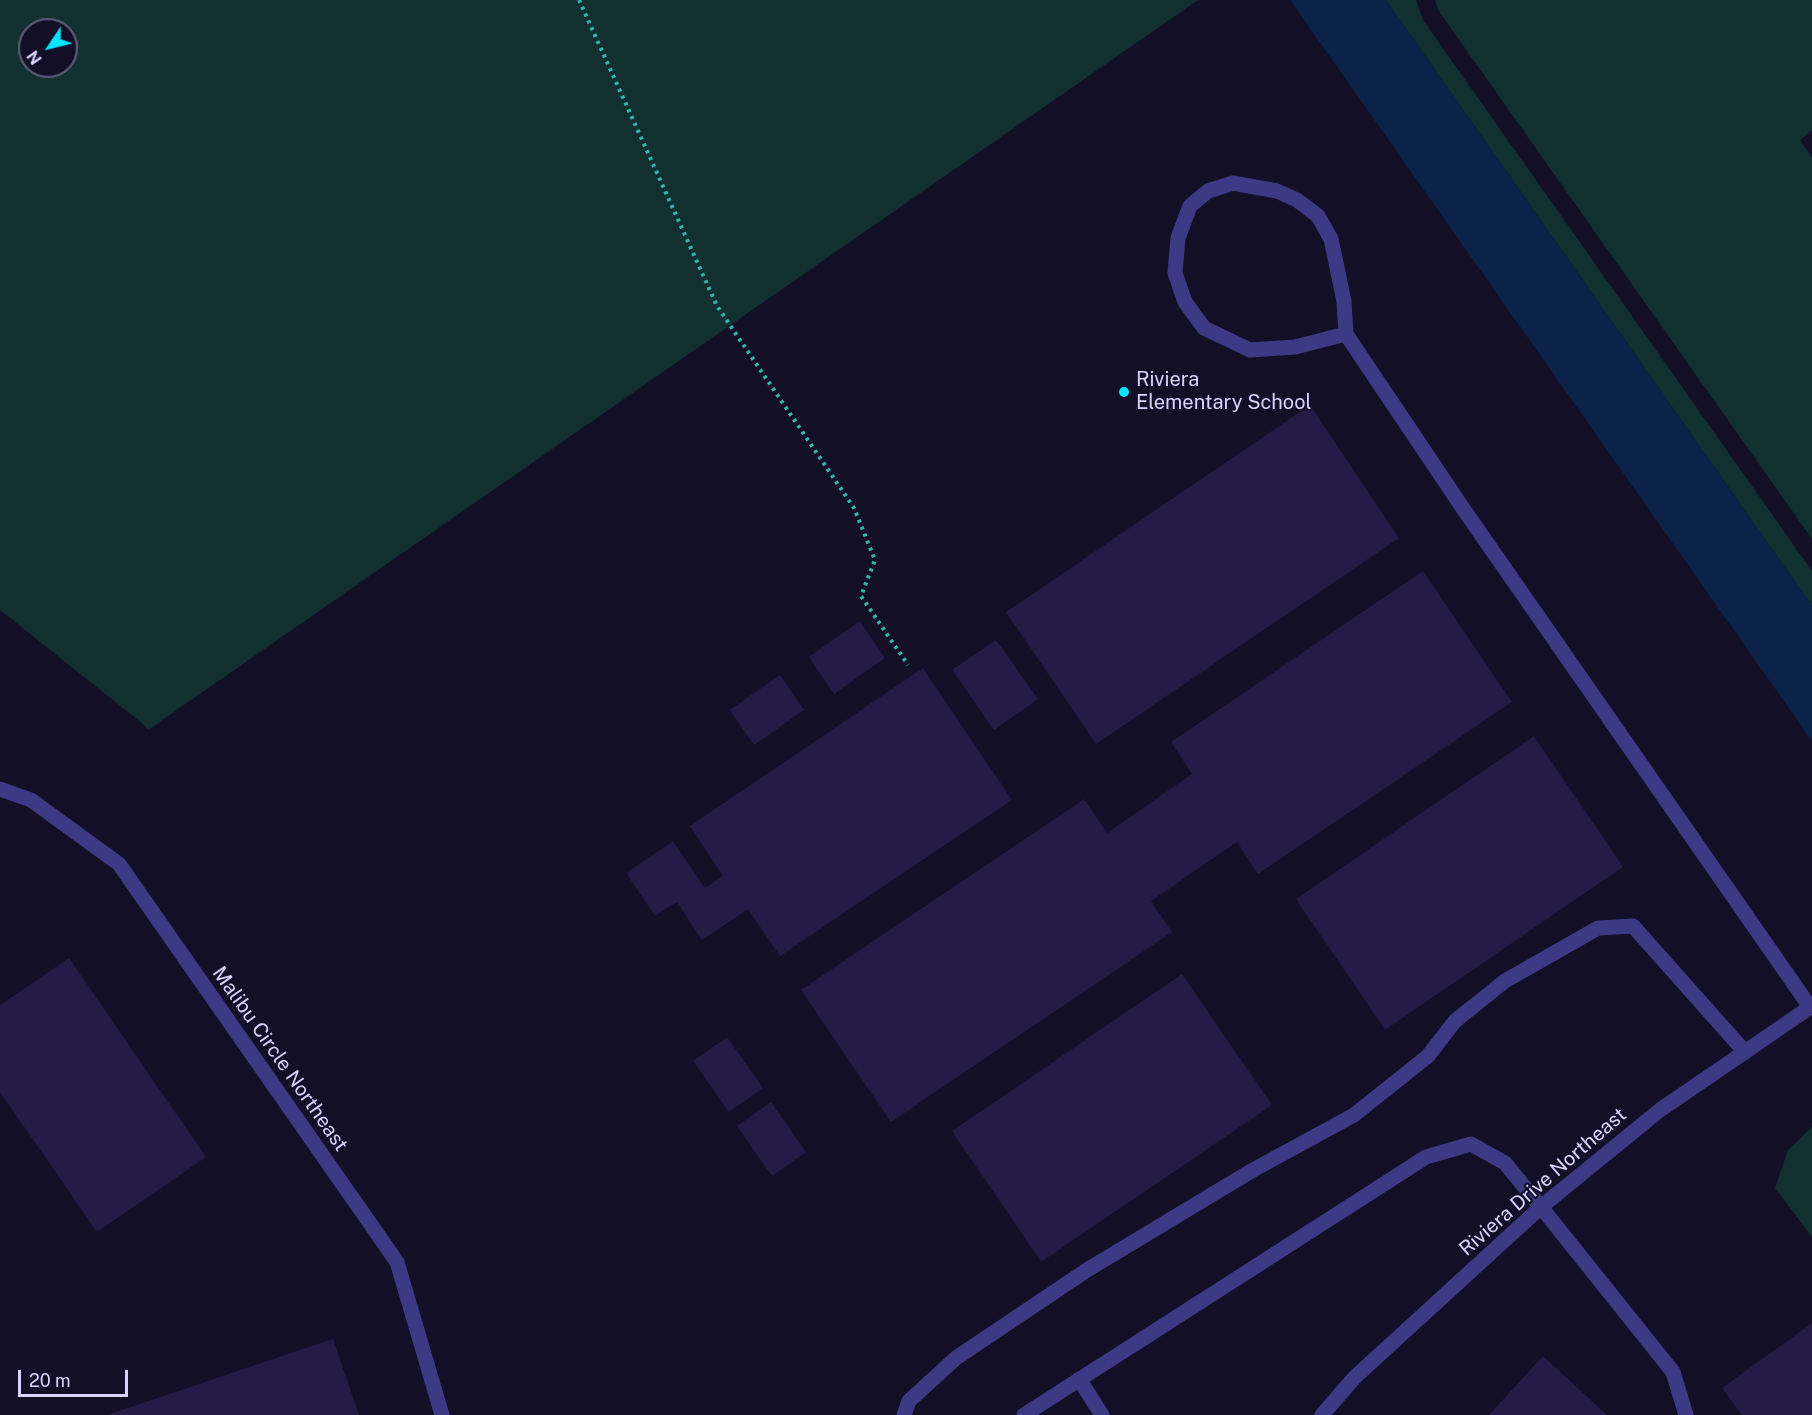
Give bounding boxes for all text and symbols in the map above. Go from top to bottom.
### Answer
north arrow [18,18,78,78]
text: N [23,47,46,68]
place label: Riviera Elementary School [1136,368,1312,415]
marker: Riviera Elementary School [1117,385,1131,399]
street label: Malibu Circle Northeast [207,962,353,1156]
street label: Riviera Drive Northeast [1454,1103,1632,1261]
scale bar [21,1358,130,1396]
text: 20 m [29,1370,71,1391]

